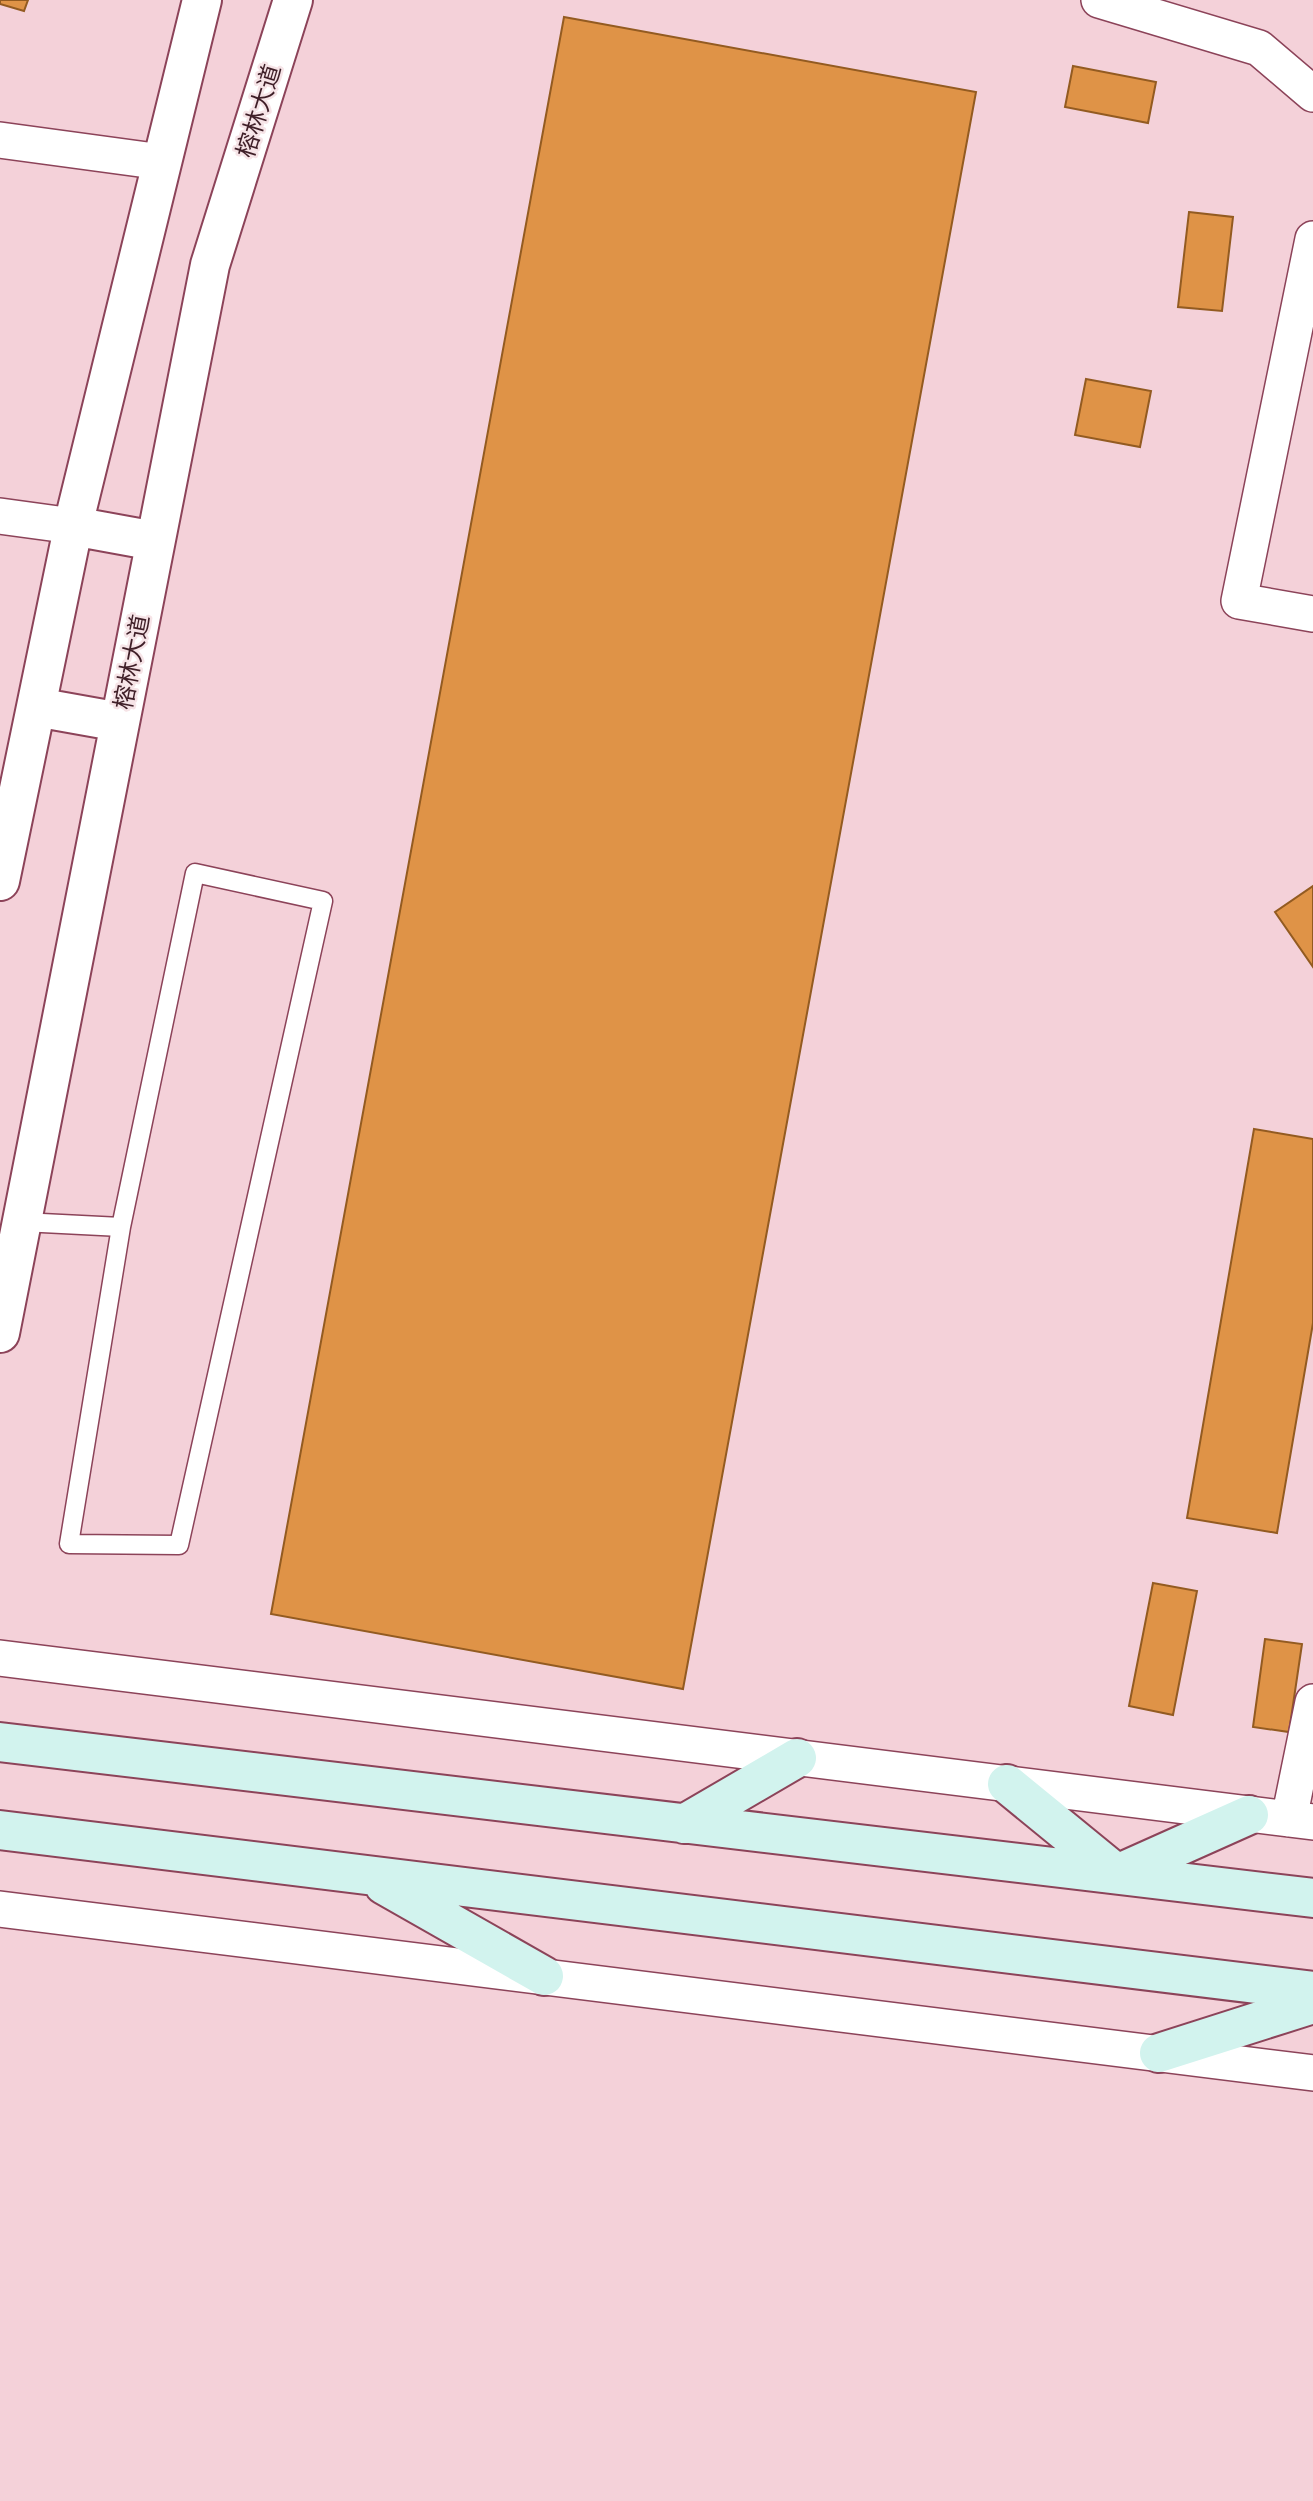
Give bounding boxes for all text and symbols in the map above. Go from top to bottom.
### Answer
street label: 榕林大道 [232,61,287,161]
street label: 榕林大道 [109,612,156,712]

